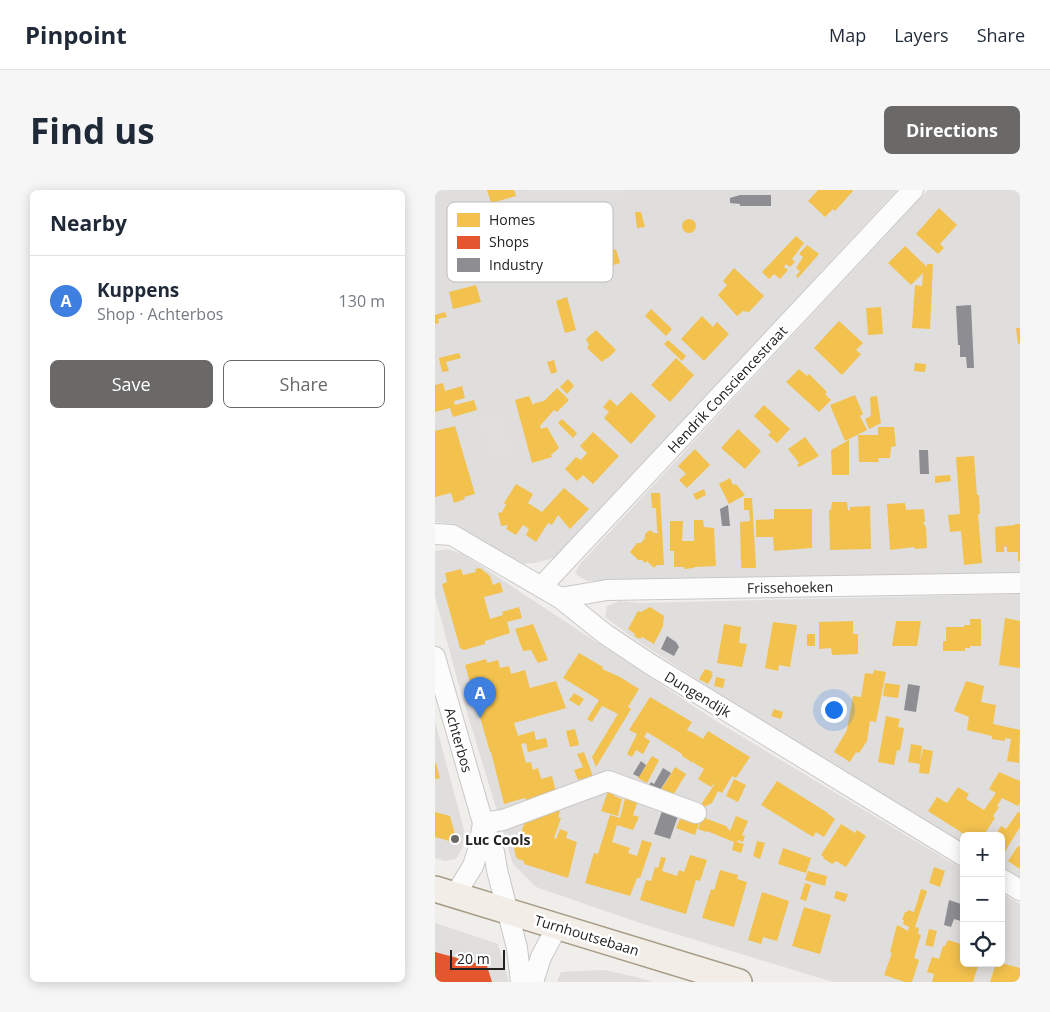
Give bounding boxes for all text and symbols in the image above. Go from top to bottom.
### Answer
text: Pinpoint [25,18,127,51]
text: Map [829,23,866,47]
text: Layers [894,23,949,47]
text: Share [977,23,1025,47]
button: Directions [884,106,1020,154]
text: Find us [30,107,155,154]
legend [447,202,613,282]
text: Nearby [50,209,127,237]
text: Homes [489,210,536,229]
text: Shops [489,232,529,251]
text: Industry [489,255,544,274]
text: Kuppens [97,277,179,303]
text: A [60,290,72,312]
text: 130 m [339,290,385,312]
text: Shop · Achterbos [97,303,223,325]
street label: Hendrik Consciencestraat [663,321,791,457]
button: Save [50,360,213,408]
button: Share [223,360,385,408]
street label: Frissehoeken [747,577,833,597]
street label: Dungendijk [661,667,735,722]
pin: A [464,677,496,718]
your location [821,697,847,723]
street label: Achterbos [441,705,477,775]
place label: Luc Cools [465,830,530,849]
map controls [960,832,1005,967]
button: + [960,832,1005,877]
marker: Luc Cools [449,833,461,845]
button: − [960,877,1005,922]
street label: Turnhoutsebaan [532,910,642,960]
button: locate [960,922,1005,967]
scale bar [450,947,505,970]
text: 20 m [457,949,490,968]

